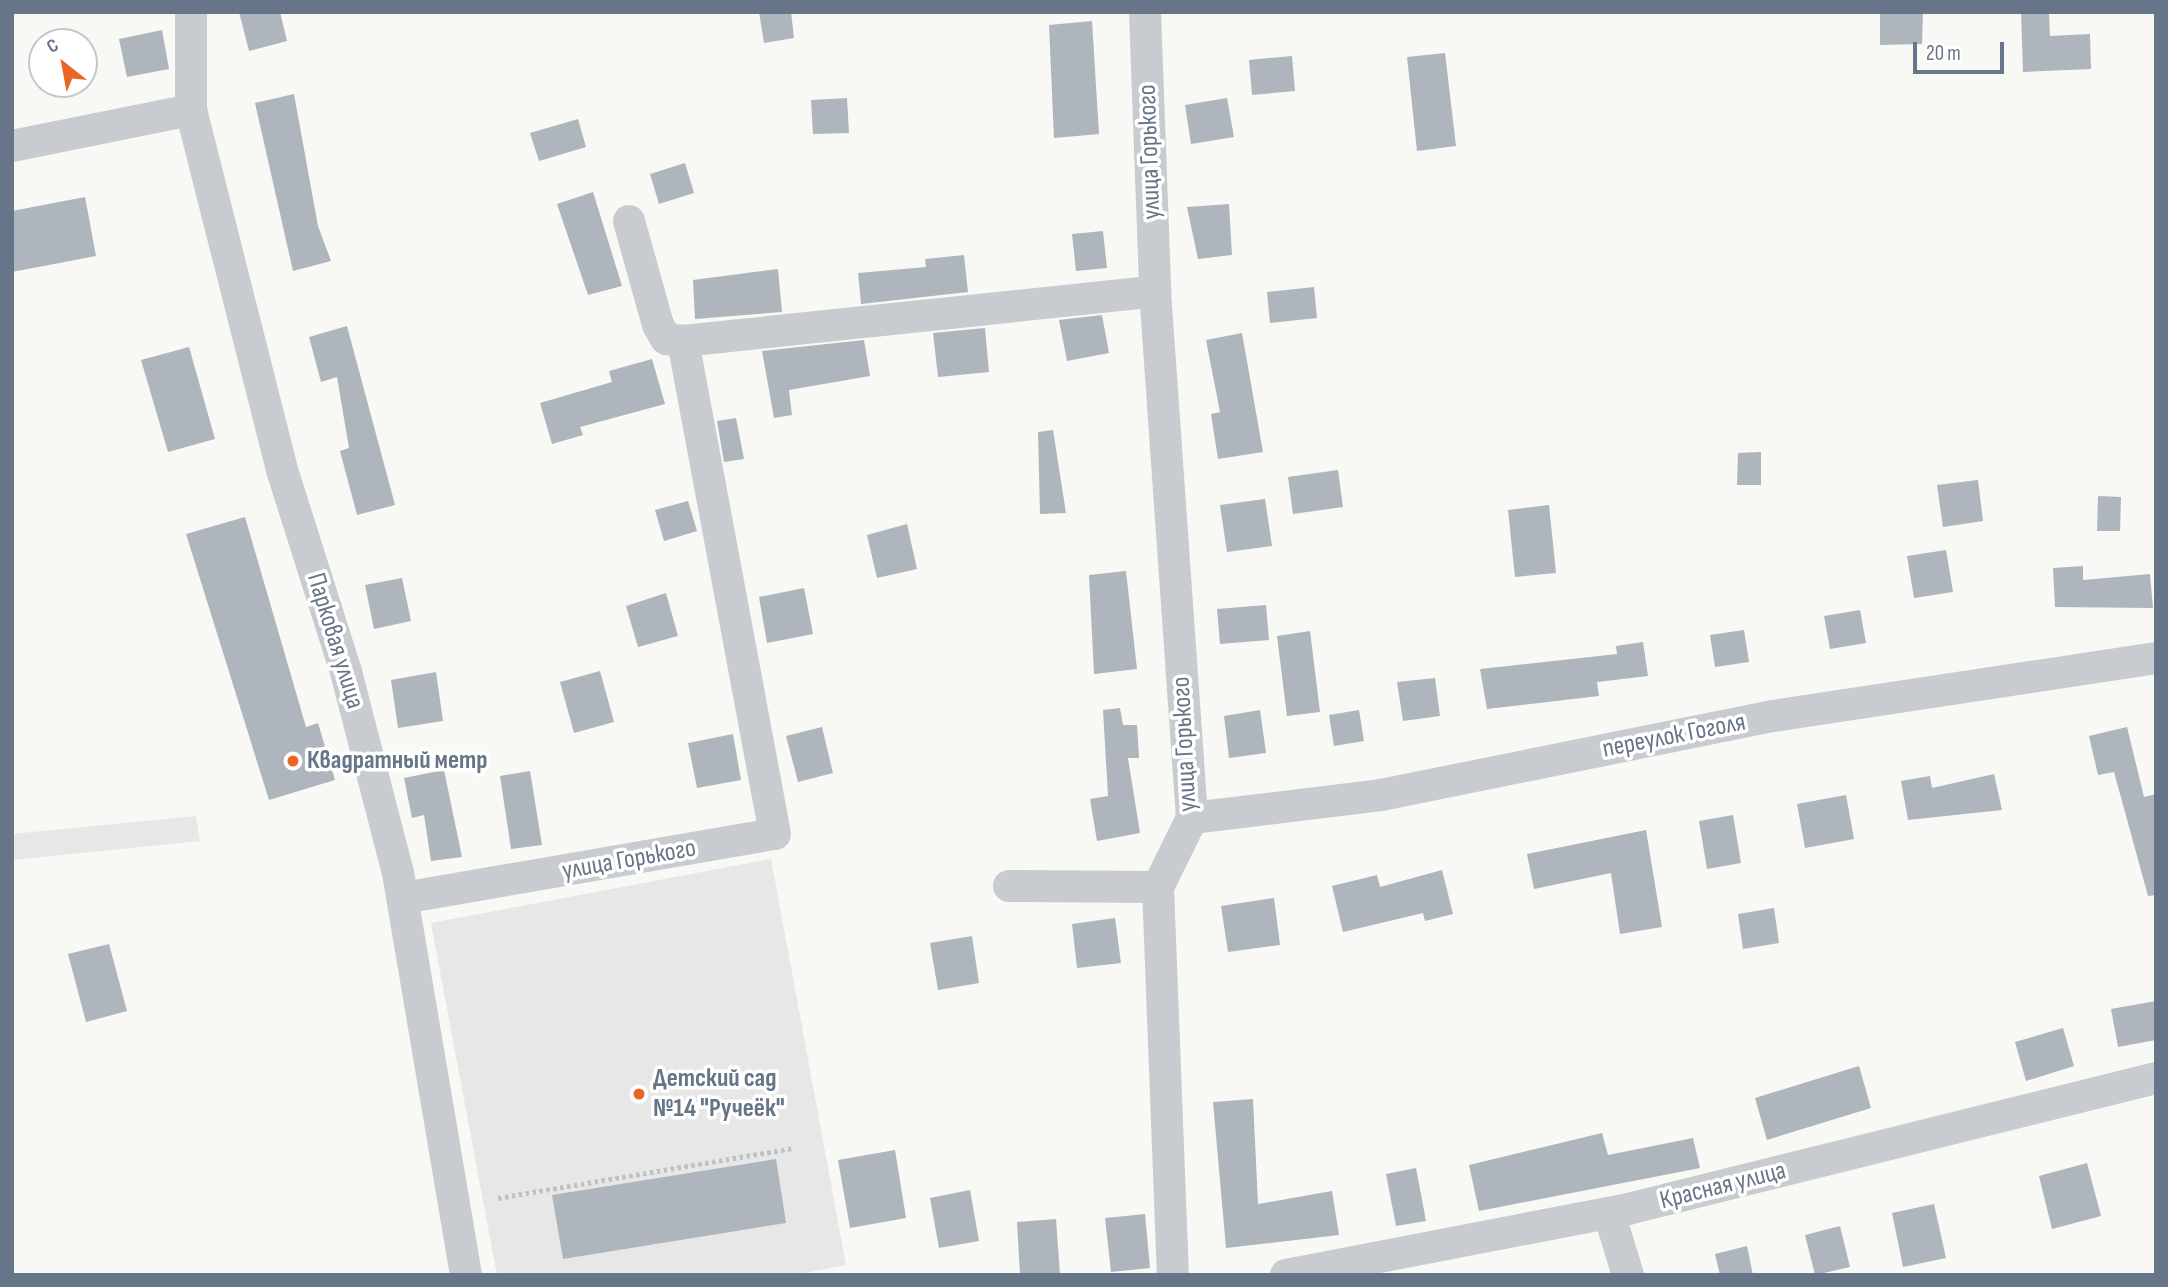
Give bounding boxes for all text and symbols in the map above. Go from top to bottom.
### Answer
north arrow [28,28,98,98]
scale bar [1916,28,2007,72]
text: С [43,34,63,59]
text: 20 m [1926,41,1961,66]
street label: улица Горького [1132,84,1168,220]
street label: Парковая улица [300,569,370,713]
street label: улица Горького [1166,676,1204,812]
street label: переулок Гоголя [1600,707,1748,765]
place label: Квадратный метр [307,745,488,777]
marker: Квадратный метр [285,753,301,769]
street label: улица Горького [560,833,698,887]
place label: Детский сад №14 "Ручеёк" [653,1063,785,1124]
marker: Детский сад №14 "Ручеёк" [631,1086,647,1102]
street label: Красная улица [1657,1155,1789,1217]

